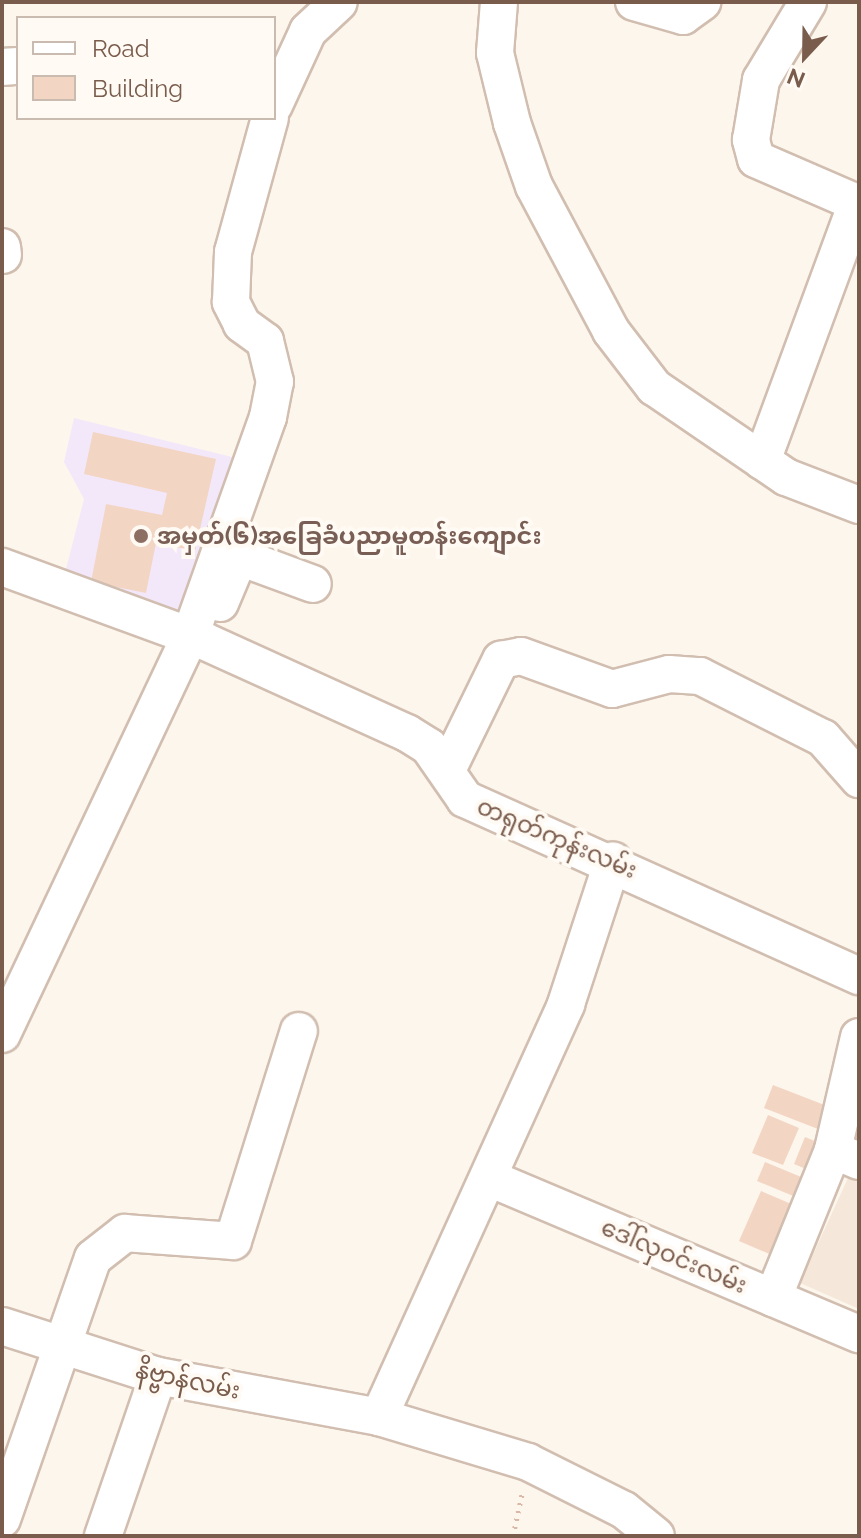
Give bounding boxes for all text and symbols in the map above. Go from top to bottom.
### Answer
legend [16,16,276,120]
north arrow [765,16,845,96]
text: Road [92,34,150,63]
text: N [783,63,809,93]
text: Building [92,74,183,103]
place label: အမှတ်(၆)အခြေခံပညာမူတန်းကျောင်း [157,522,542,550]
marker: အမှတ်(၆)အခြေခံပညာမူတန်းကျောင်း [132,527,150,545]
street label: တရုတ်ကုန်းလမ်း [473,791,641,885]
street label: ဒေါ်လှဝင်းလမ်း [597,1212,751,1300]
street label: နိဗ္ဗာန်လမ်း [133,1355,243,1405]

